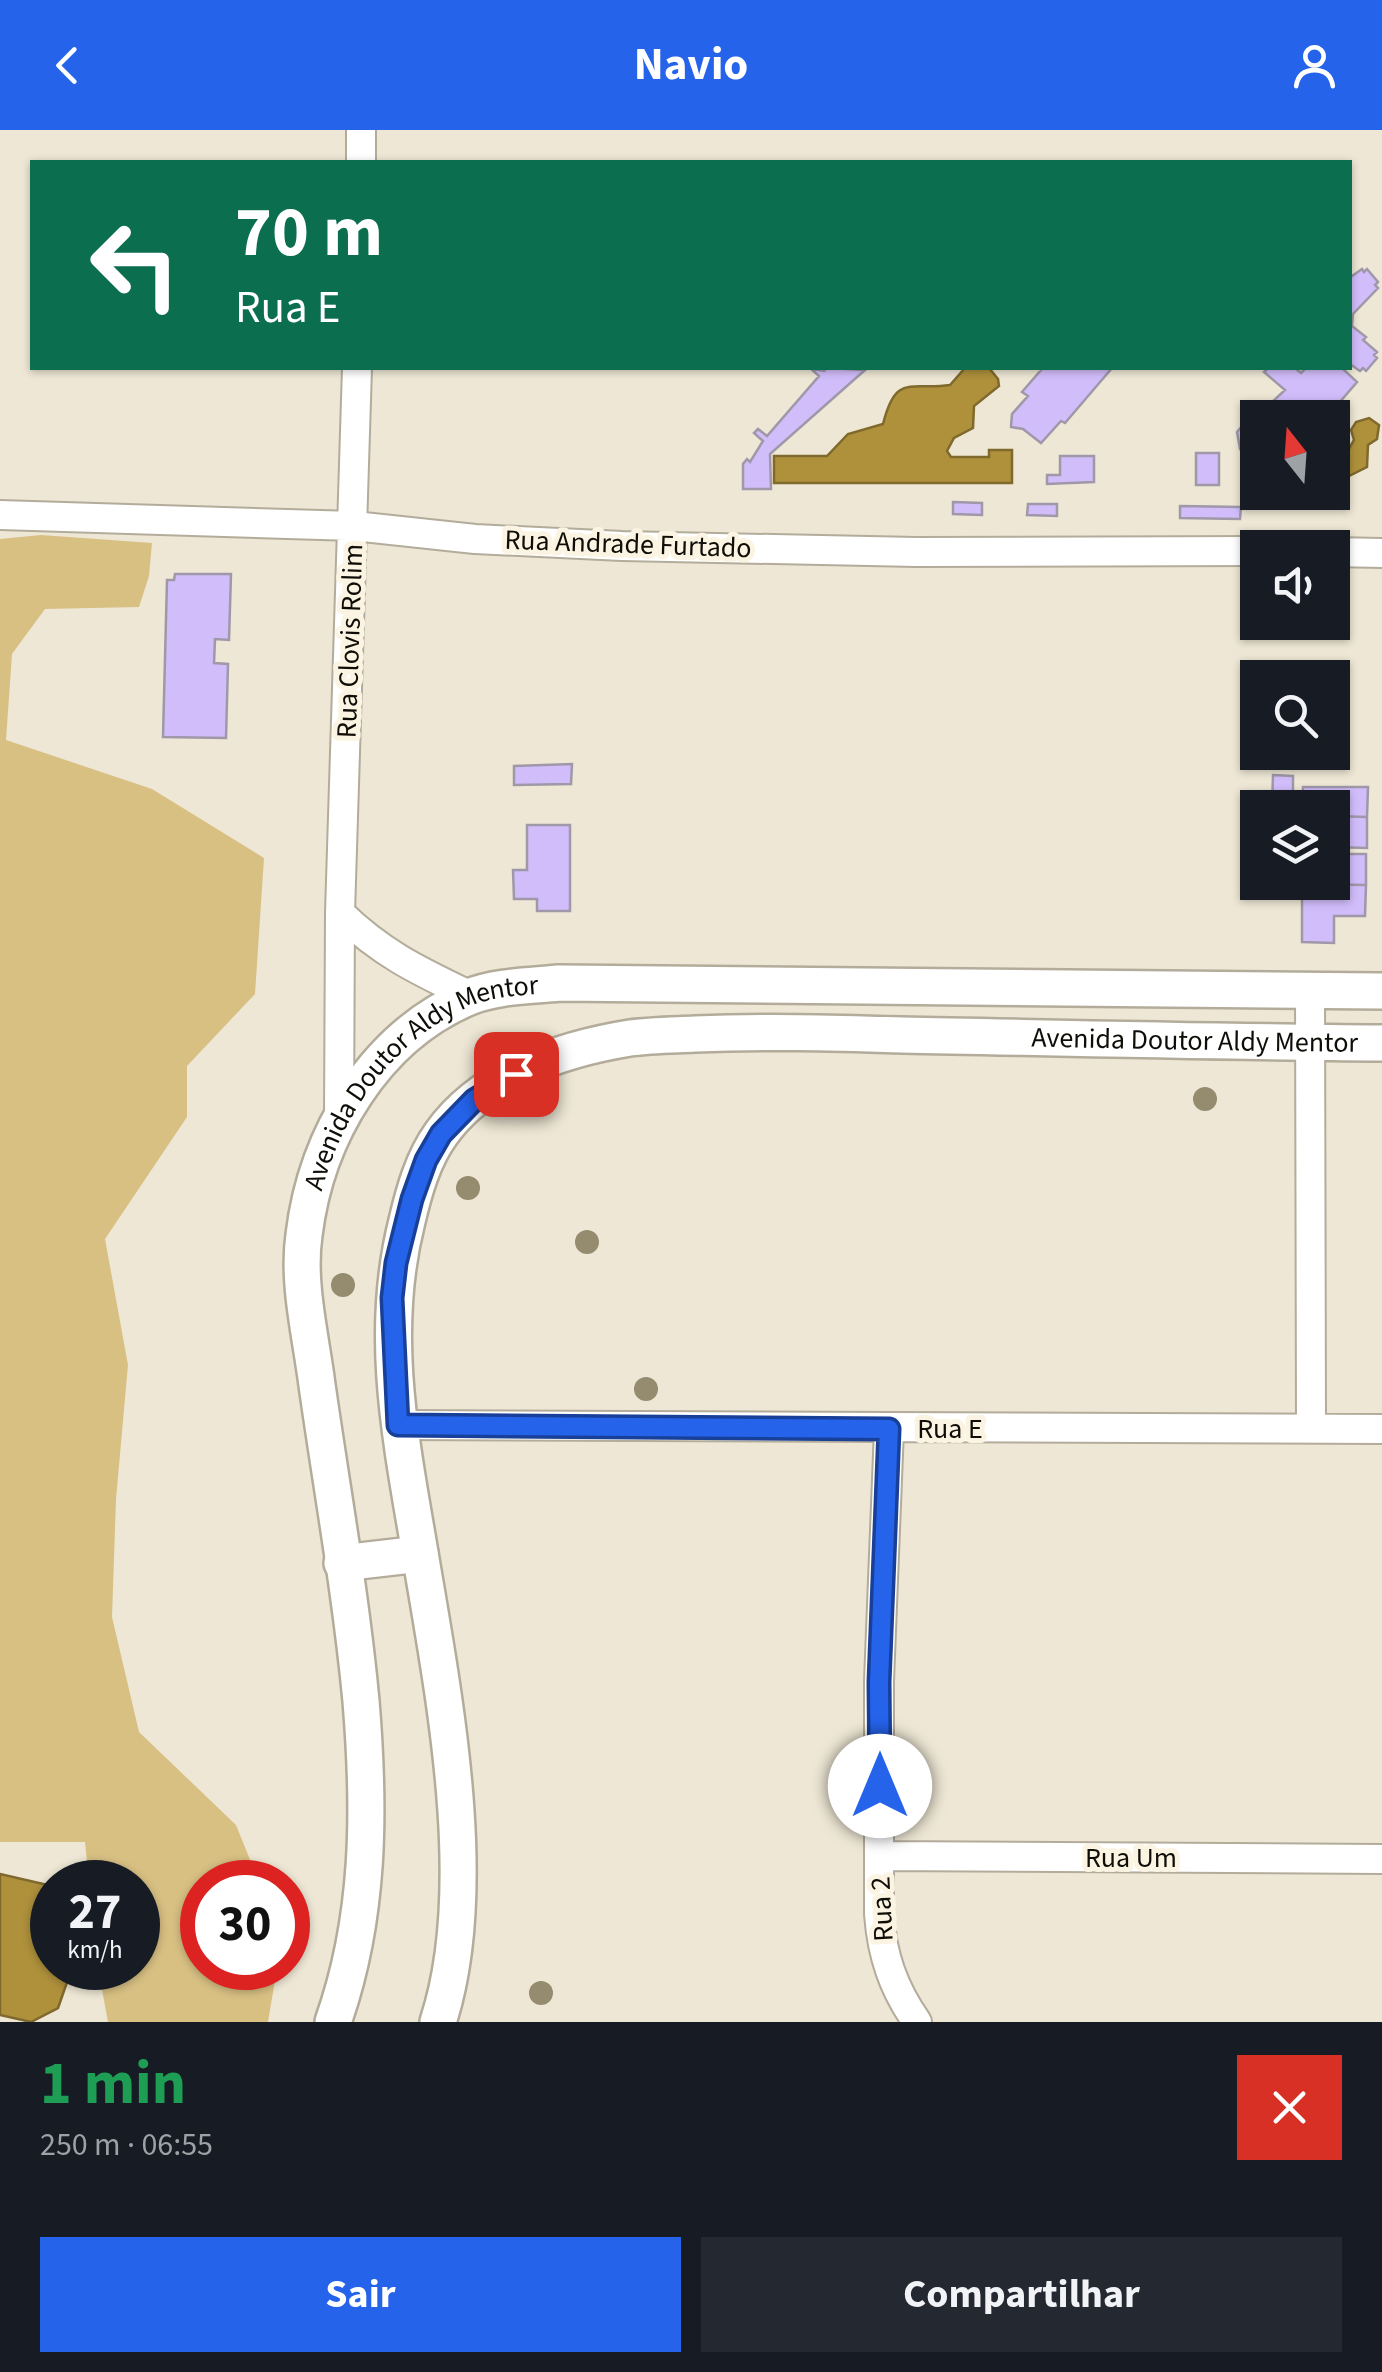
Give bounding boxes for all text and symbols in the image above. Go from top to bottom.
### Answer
text: Navio [634,33,748,97]
icon: back [40,38,95,93]
icon: person [1287,38,1342,93]
text: 70 m [235,183,383,283]
icon: left [70,200,200,330]
text: Rua E [235,276,340,340]
north arrow [1240,400,1350,510]
map controls [1240,400,1350,900]
street label: Rua Andrade Furtado [504,520,752,568]
button: sound [1240,530,1350,640]
street label: Rua Clovis Rolim [327,543,373,739]
button: search [1240,660,1350,770]
button: layers [1240,790,1350,900]
street label: Avenida Doutor Aldy Mentor [294,965,540,1195]
street label: Avenida Doutor Aldy Mentor [1031,1018,1359,1063]
pin [474,1032,559,1117]
icon: arrive [489,1047,544,1102]
street label: Rua E [917,1409,983,1449]
position arrow [828,1734,932,1838]
street label: Rua Um [1085,1838,1177,1878]
speed limit sign: 30 [180,1860,310,1990]
street label: Rua 2 [860,1876,904,1942]
text: 27 [69,1877,121,1948]
text: km/h [67,1932,123,1968]
text: 1 min [40,2042,186,2127]
button: close [1237,2055,1342,2160]
text: 250 m · 06:55 [40,2122,213,2168]
button: Sair [40,2237,681,2352]
button: Compartilhar [701,2237,1342,2352]

